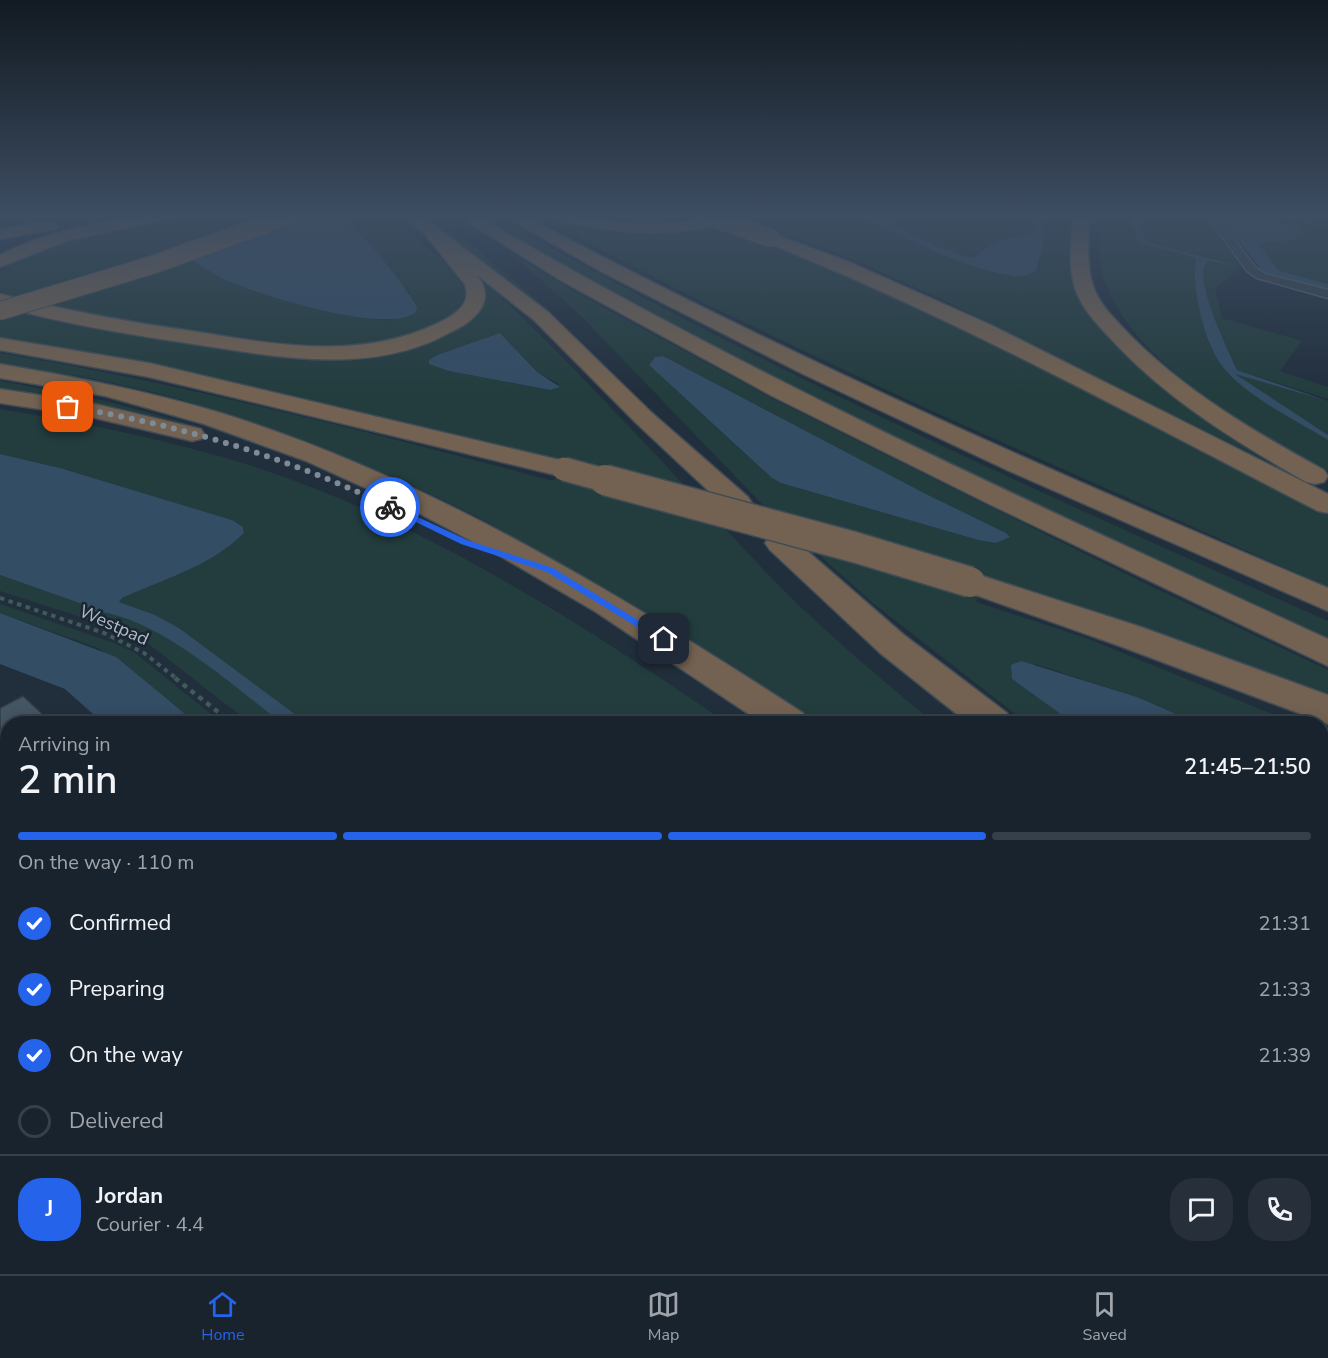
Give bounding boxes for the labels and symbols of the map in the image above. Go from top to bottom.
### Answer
pin [42,381,93,432]
courier [360,477,420,537]
street label: Westpad [75,599,153,651]
pin [638,613,689,664]

